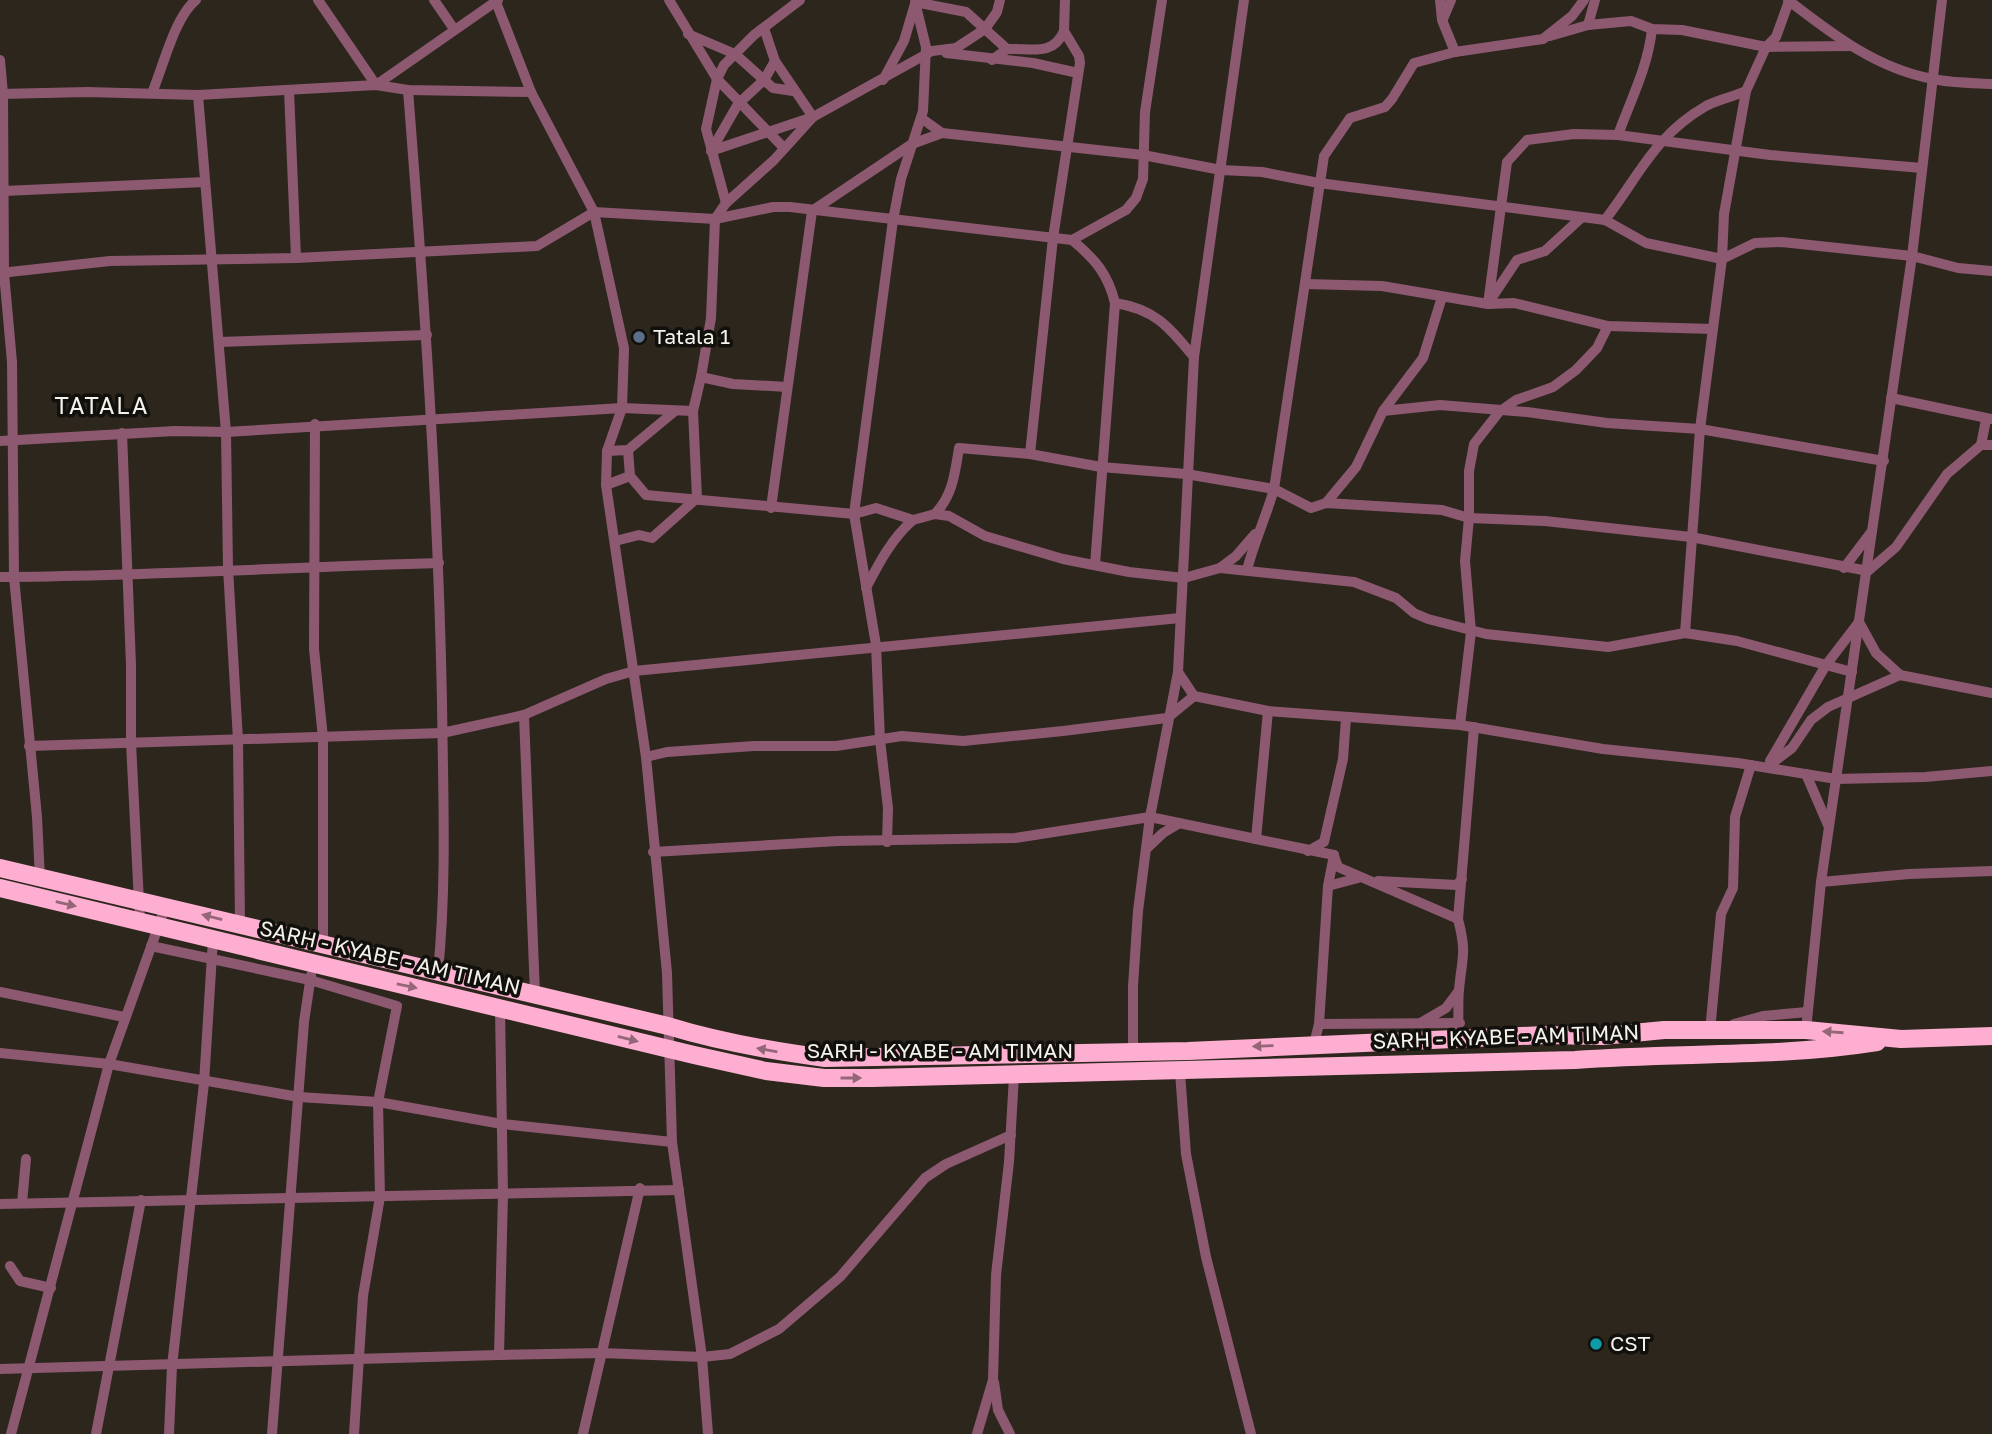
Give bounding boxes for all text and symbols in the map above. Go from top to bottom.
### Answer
place label: Tatala 1 [653,323,730,349]
marker: Tatala 1 [631,329,647,345]
district label: TATALA [54,391,150,419]
one-way arrow [55,899,77,910]
one-way arrow [201,911,223,922]
street label: SARH - KYABE - AM TIMAN [257,914,523,1000]
one-way arrow [396,980,418,991]
street label: SARH - KYABE - AM TIMAN [1372,1018,1640,1054]
one-way arrow [1822,1026,1844,1037]
one-way arrow [617,1034,639,1045]
street label: SARH - KYABE - AM TIMAN [807,1037,1073,1063]
one-way arrow [1252,1041,1274,1052]
one-way arrow [756,1044,778,1055]
one-way arrow [841,1072,863,1084]
place label: CST [1610,1330,1651,1356]
marker: CST [1588,1336,1604,1352]

